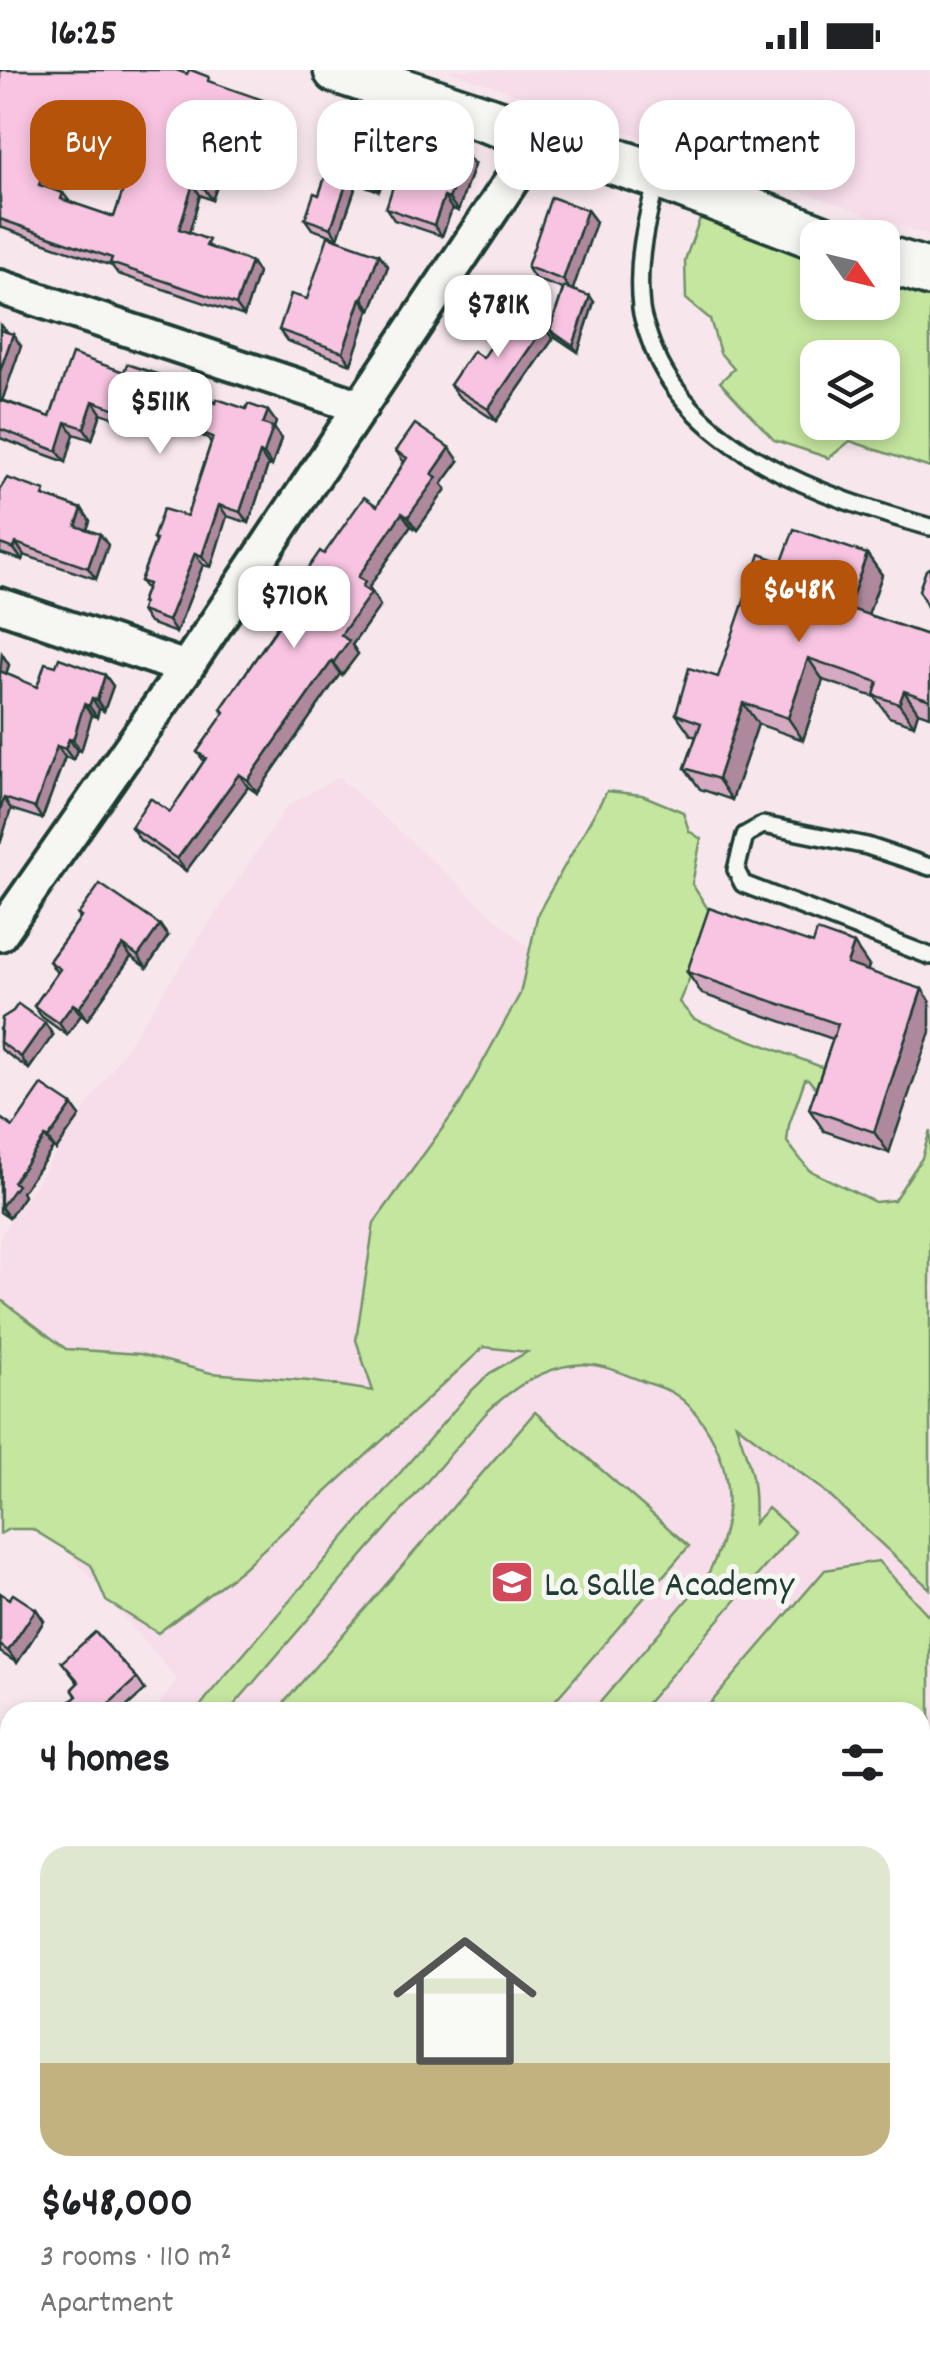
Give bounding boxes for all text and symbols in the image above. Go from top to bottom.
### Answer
text: 16:25 [50,8,117,63]
chip: Buy [30,100,146,190]
chip: Rent [166,100,297,190]
chip: Filters [317,100,474,190]
chip: New [494,100,619,190]
chip: Apartment [639,100,855,190]
north arrow [800,220,900,320]
map controls [800,220,900,440]
pin: $781K [428,275,568,360]
text: $781K [466,284,530,330]
button: layers [800,340,900,440]
pin: $511K [90,372,230,457]
text: $511K [130,381,190,427]
pin: $648K [729,560,869,645]
pin: $710K [224,566,364,651]
text: $648K [763,569,835,615]
text: $710K [260,575,328,621]
school or university icon: La Salle Academy [489,1559,535,1605]
place label: La Salle Academy [544,1560,795,1615]
text: 4 homes [40,1732,170,1792]
icon: filters [835,1735,890,1790]
icon: home [375,1911,555,2091]
text: $648,000 [40,2176,193,2236]
text: 3 rooms · 110 m² [40,2236,232,2282]
text: Apartment [40,2282,174,2328]

